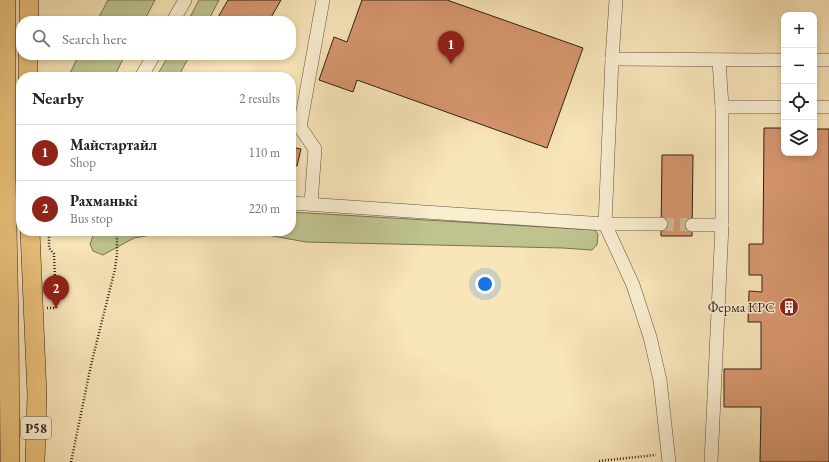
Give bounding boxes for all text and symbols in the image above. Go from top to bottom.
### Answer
map controls [781,12,817,156]
button: + [781,12,817,48]
search box [16,16,296,60]
icon: search [30,27,52,49]
text: Search here [62,29,127,48]
pin: 1 [438,31,464,64]
button: − [781,48,817,84]
button: locate [781,84,817,120]
text: Nearby [32,87,84,109]
text: 2 results [239,90,280,107]
button: layers [781,120,817,156]
text: Майстартайл [70,135,157,154]
text: 1 [42,144,48,161]
text: 110 m [249,144,280,161]
text: Shop [70,154,96,171]
text: Рахманькі [70,191,138,210]
text: 2 [42,200,48,217]
text: 220 m [249,200,280,217]
text: Bus stop [70,210,113,227]
your location [475,274,495,294]
pin: 2 [43,275,69,308]
building icon: Ферма КРС [778,296,800,318]
place label: Ферма КРС [708,298,775,316]
road number: Р58 [21,417,51,439]

